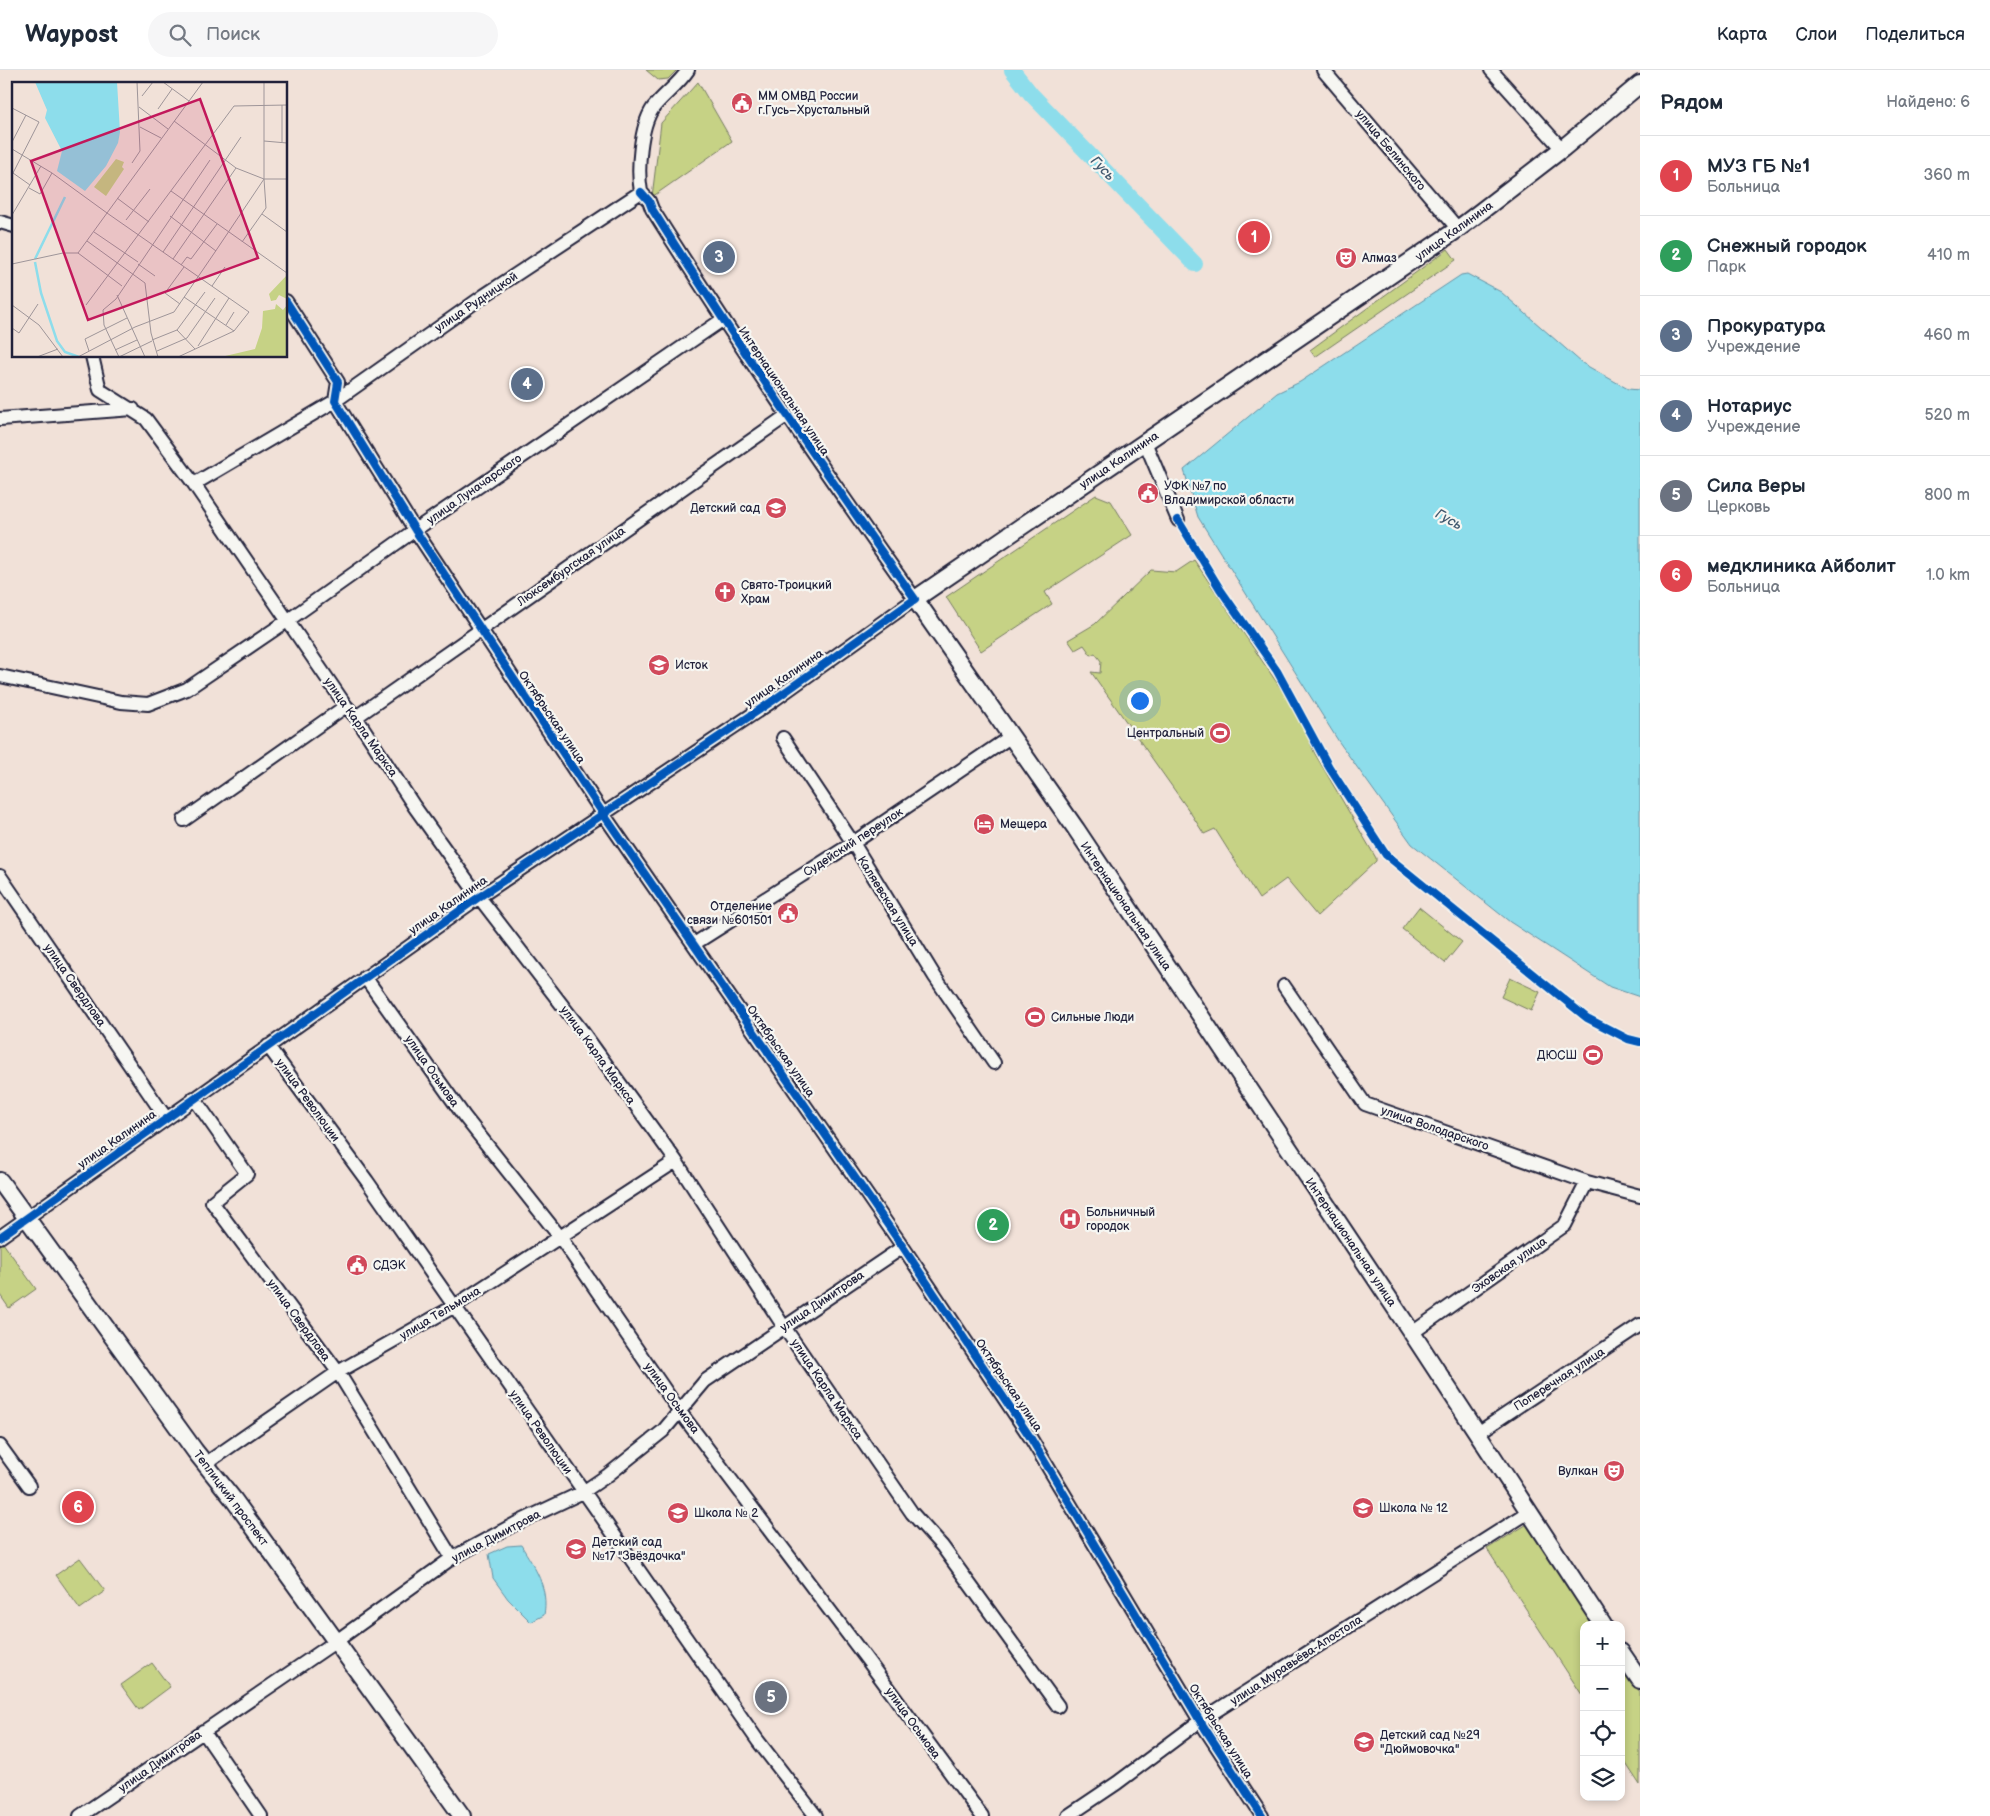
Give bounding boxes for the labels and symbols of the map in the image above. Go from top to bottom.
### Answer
inset map [12,82,288,358]
place label: ММ ОМВД России г.Гусь–Хрустальный [758,89,870,118]
public building icon: ММ ОМВД России г.Гусь–Хрустальный [730,91,754,115]
street label: улица Белинского [1352,107,1429,194]
water label: Гусь [1087,152,1119,184]
street label: улица Калинина [1413,198,1496,265]
pin: 1 [1238,218,1270,256]
pin: 3 [703,238,735,276]
theatre icon: Алмаз [1334,246,1358,270]
place label: Алмаз [1361,251,1397,266]
street label: улица Рудницкой [432,269,521,336]
street label: Интернациональная улица [735,324,832,459]
pin: 4 [511,365,543,403]
street label: улица Калинина [1077,428,1162,492]
street label: улица Луначарского [424,451,525,528]
place label: УФК №7 по Владимирской области [1164,479,1294,508]
public building icon: УФК №7 по Владимирской области [1136,481,1160,505]
school or university icon: Детский сад [764,496,788,520]
place label: Детский сад [690,501,761,516]
water label: Гусь [1432,505,1465,534]
street label: Люксембургская улица [513,523,628,610]
place label: Свято-Троицкий Храм [741,578,832,607]
church icon: Свято-Троицкий Храм [713,580,737,604]
street label: улица Калинина [742,646,826,711]
school or university icon: Исток [647,653,671,677]
place label: Исток [675,658,708,673]
street label: Октябрьская улица [515,668,588,767]
street label: улица Карла Маркса [321,675,401,780]
your location [1127,688,1153,714]
sports icon: Центральный [1208,721,1232,745]
place label: Центральный [1127,726,1204,741]
street label: Судейский переулок [801,804,906,880]
hotel icon: Мещера [972,812,996,836]
place label: Мещера [1000,817,1047,832]
street label: Интернациональная улица [1077,839,1174,974]
street label: Каляевская улица [854,853,921,949]
street label: улица Калинина [406,873,490,938]
place label: Отделение связи №601501 [687,899,772,928]
public building icon: Отделение связи №601501 [776,901,800,925]
street label: улица Свердлова [40,941,109,1030]
street label: Октябрьская улица [743,1002,818,1100]
street label: улица Карла Маркса [557,1003,638,1107]
sports icon: Сильные Люди [1023,1005,1047,1029]
place label: Сильные Люди [1051,1010,1134,1025]
street label: улица Осьмова [401,1032,462,1110]
sports icon: ДЮСШ [1581,1043,1605,1067]
place label: ДЮСШ [1537,1048,1577,1063]
street label: улица Революции [272,1056,343,1145]
street label: улица Володарского [1379,1103,1491,1154]
street label: улица Калинина [75,1107,159,1172]
street label: Интернациональная улица [1302,1175,1399,1310]
place label: Больничный городок [1086,1205,1155,1234]
pin: 2 [977,1206,1009,1244]
hospital icon: Больничный городок [1058,1207,1082,1231]
street label: Эховская улица [1469,1234,1550,1297]
public building icon: СДЭК [345,1253,369,1277]
place label: СДЭК [373,1258,406,1273]
street label: улица Димитрова [777,1268,867,1335]
street label: улица Свердлова [264,1276,333,1364]
street label: улица Тельмана [397,1283,483,1343]
street label: улица Карла Маркса [787,1336,866,1442]
street label: Октябрьская улица [972,1336,1045,1435]
street label: Поперечная улица [1511,1344,1608,1414]
street label: улица Осьмова [641,1360,702,1437]
street label: улица Революции [506,1387,575,1477]
street label: Теплицкий проспект [190,1448,272,1549]
theatre icon: Вулкан [1602,1459,1626,1483]
place label: Вулкан [1558,1464,1598,1479]
pin: 6 [62,1488,94,1526]
school or university icon: Школа № 12 [1351,1496,1375,1520]
school or university icon: Школа № 2 [666,1501,690,1525]
place label: Школа № 12 [1379,1501,1448,1516]
place label: Школа № 2 [694,1506,758,1521]
street label: улица Димитрова [449,1507,543,1566]
place label: Детский сад №17 "Звёздочка" [592,1535,686,1564]
school or university icon: Детский сад №17 "Звёздочка" [564,1537,588,1561]
street label: улица Муравьёва-Апостола [1228,1612,1365,1709]
pin: 5 [755,1678,787,1716]
street label: Октябрьская улица [1185,1681,1256,1781]
street label: улица Осьмова [882,1685,943,1762]
street label: улица Димитрова [116,1727,205,1796]
place label: Детский сад №29 "Дюймовочка" [1380,1728,1480,1757]
school or university icon: Детский сад №29 "Дюймовочка" [1352,1730,1376,1754]

